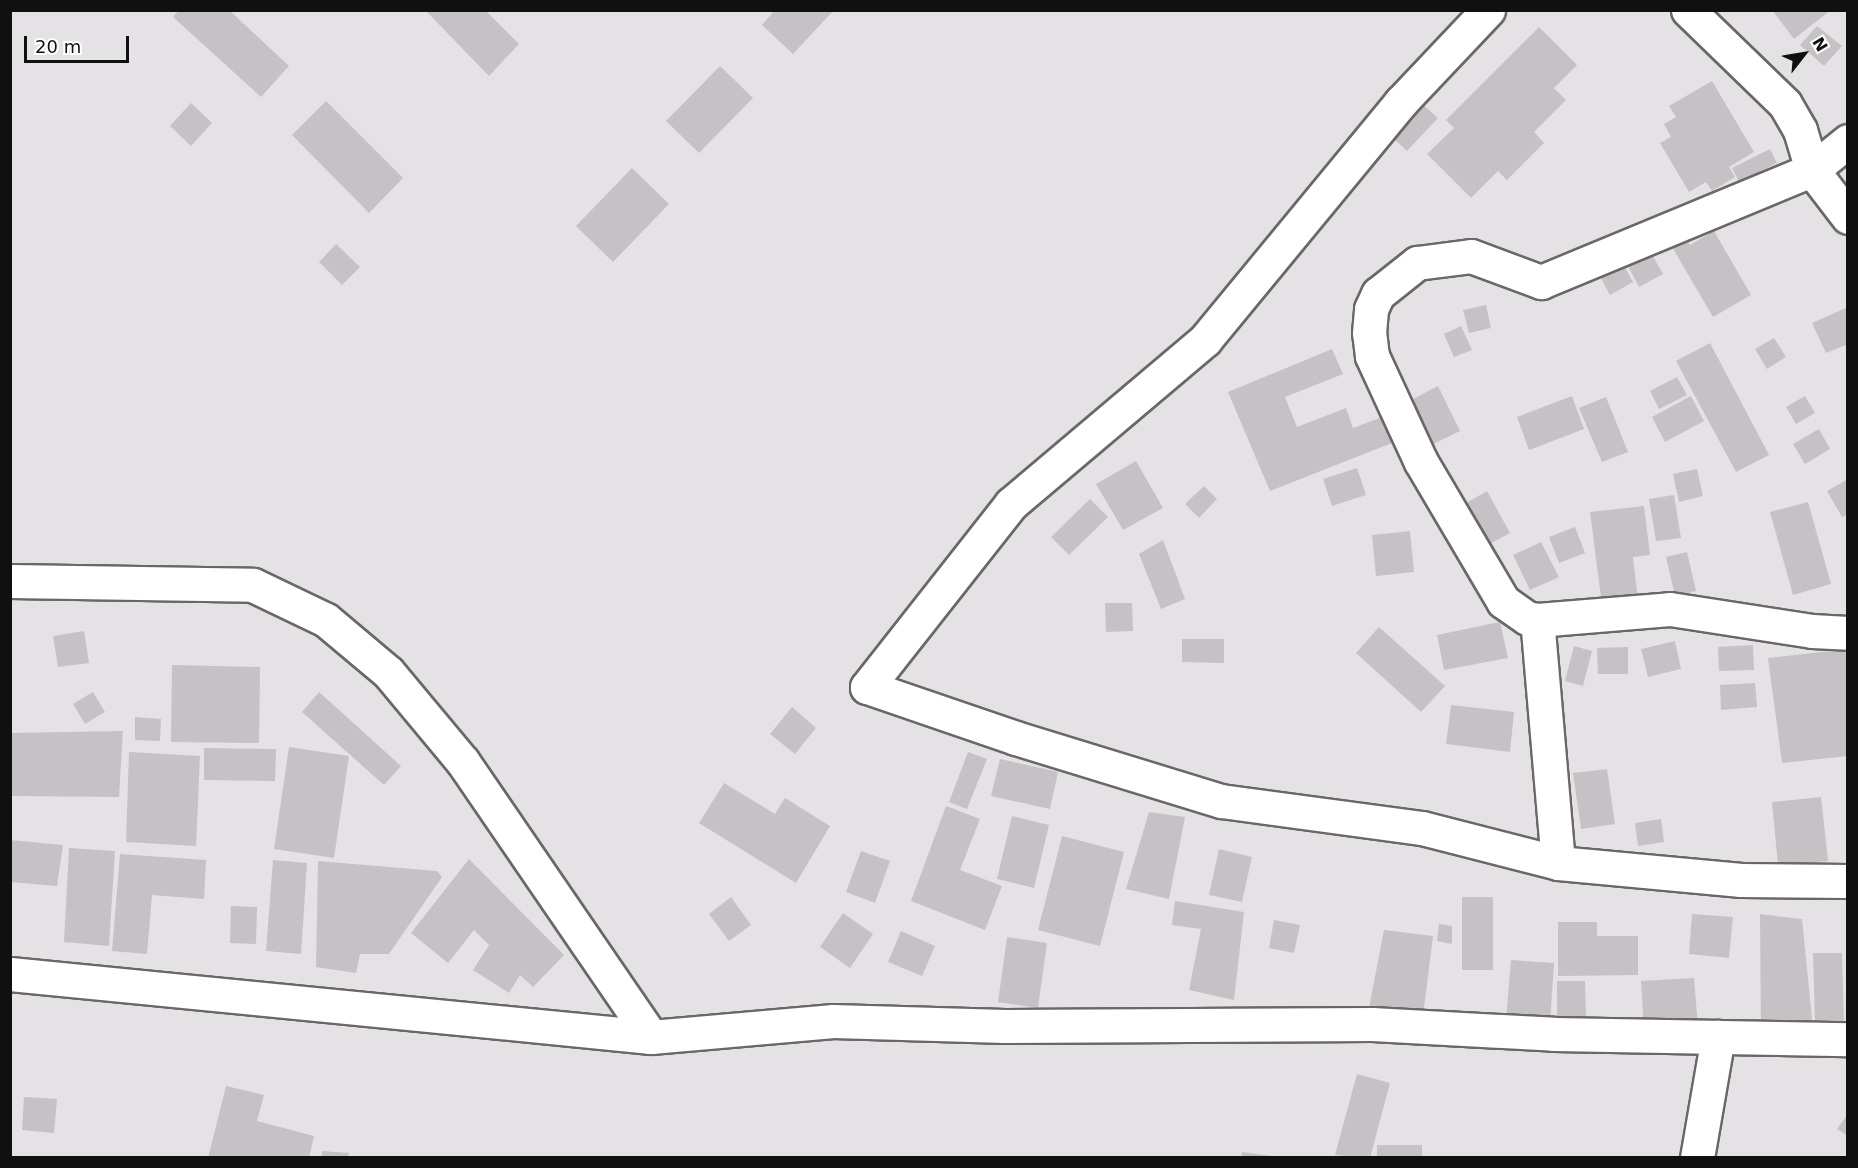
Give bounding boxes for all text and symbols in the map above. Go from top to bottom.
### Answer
scale bar [27,24,132,62]
north arrow [1774,24,1834,84]
text: N [1808,34,1831,55]
text: 20 m [35,36,81,57]

